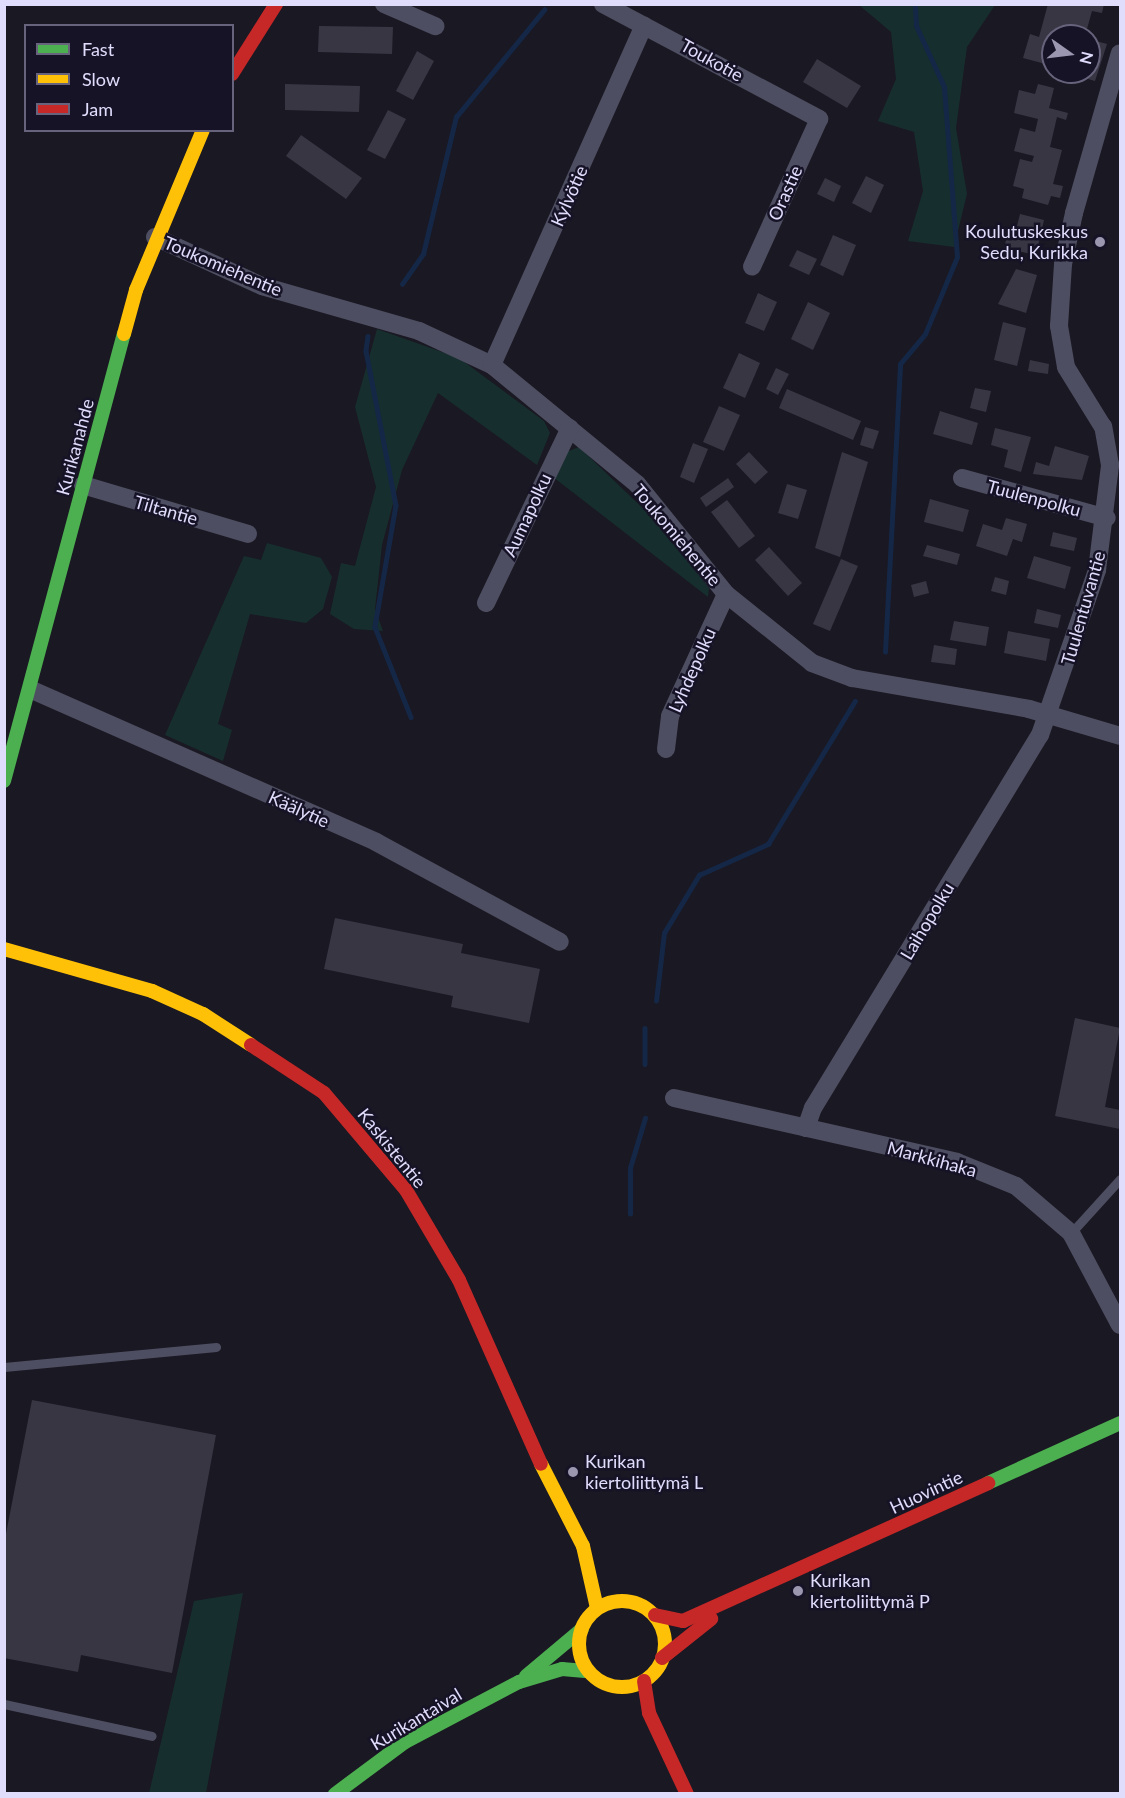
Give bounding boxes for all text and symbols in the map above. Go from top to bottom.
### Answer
legend [24,24,234,132]
north arrow [1041,24,1101,84]
street label: Toukotie [677,34,747,86]
text: Fast [82,38,114,60]
text: N [1076,50,1098,66]
text: Slow [82,68,120,90]
text: Jam [82,98,113,120]
street label: Kylvötie [546,162,592,230]
street label: Orastie [763,162,807,224]
place label: Koulutuskeskus Sedu, Kurikka [965,221,1088,264]
street label: Toukomiehentie [161,231,285,301]
marker: Koulutuskeskus Sedu, Kurikka [1093,235,1107,249]
street label: Kurikanahde [52,396,98,498]
street label: Aumapolku [498,470,556,560]
street label: Tuulenpolku [985,475,1083,521]
street label: Toukomiehentie [628,480,726,590]
street label: Tiltantie [132,491,200,529]
street label: Tuulentuvantie [1056,549,1110,667]
street label: Lyhdepolku [664,624,720,716]
street label: Käälytie [265,786,333,832]
street label: Laihopolku [895,878,959,964]
street label: Kaskistentie [353,1104,431,1192]
street label: Markkihaka [885,1137,979,1181]
place label: Kurikan kiertoliittymä L [585,1451,703,1494]
marker: Kurikan kiertoliittymä L [566,1465,580,1479]
street label: Huovintie [886,1466,966,1518]
place label: Kurikan kiertoliittymä P [810,1570,930,1612]
marker: Kurikan kiertoliittymä P [791,1584,805,1598]
street label: Kurikantaival [367,1683,465,1755]

